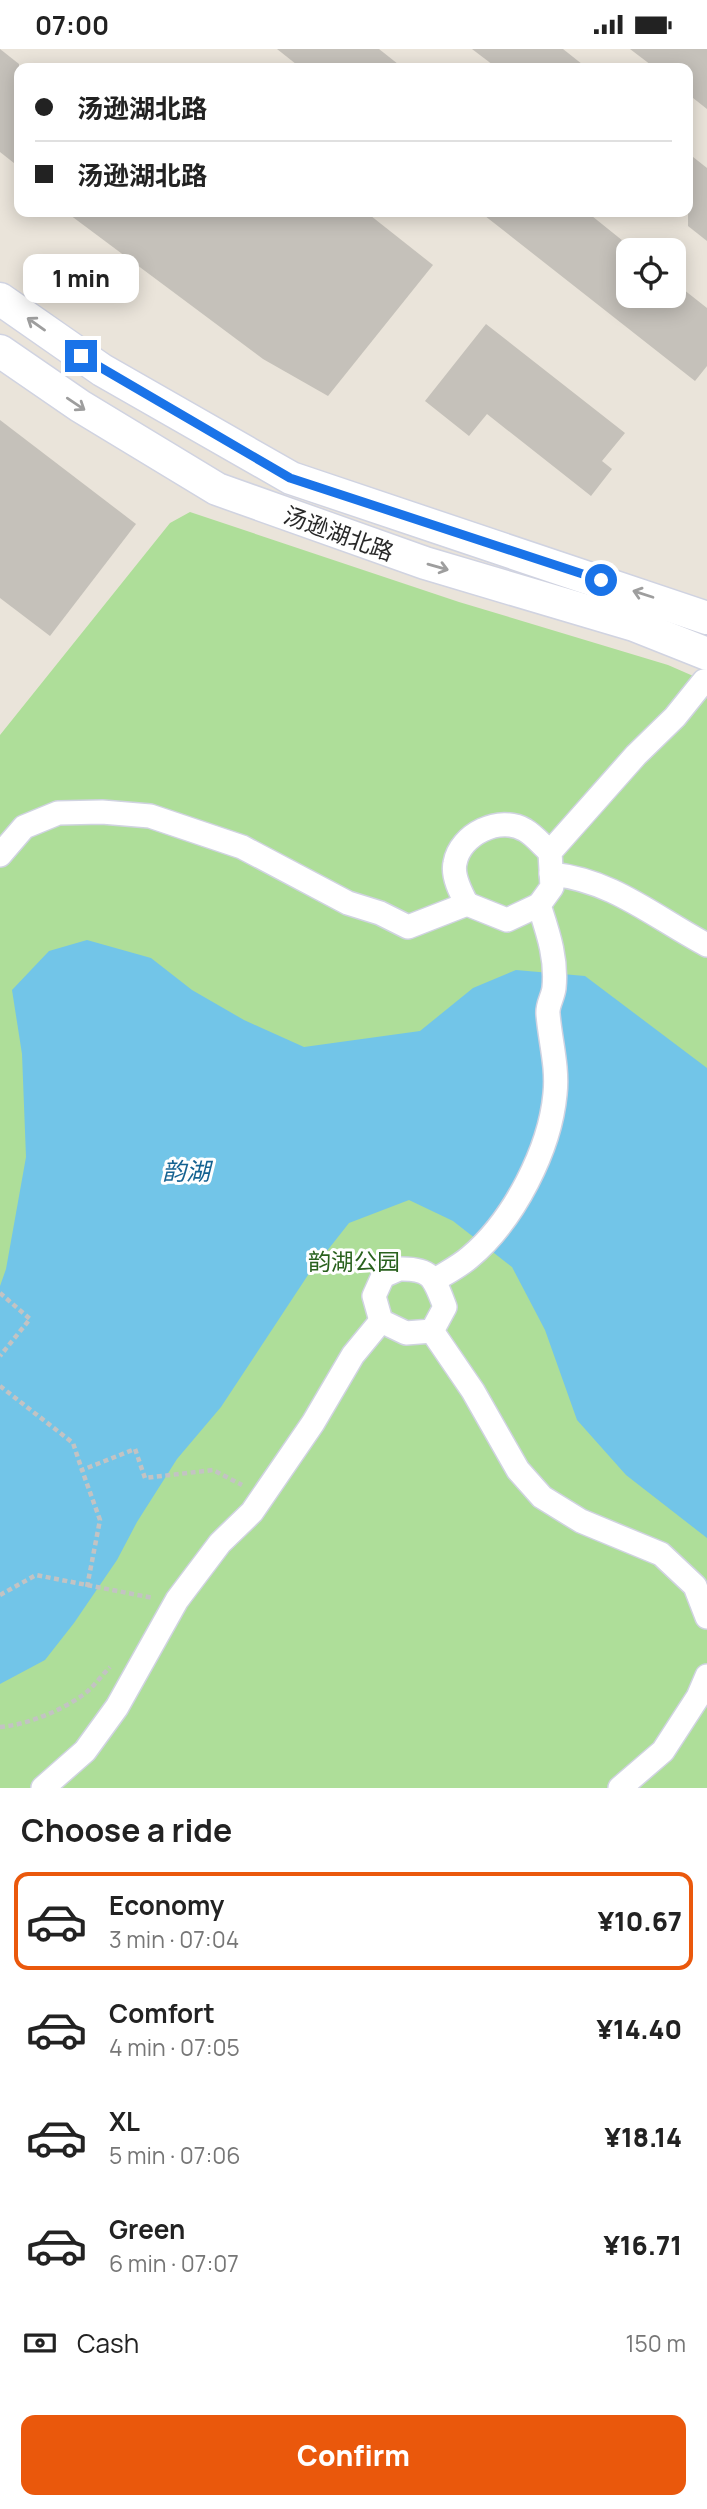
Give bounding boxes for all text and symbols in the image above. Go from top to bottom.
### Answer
text: 07:00 [35,7,109,43]
text: 汤逊湖北路 [77,90,207,126]
text: 汤逊湖北路 [77,157,207,193]
map controls [616,238,686,308]
button: locate [616,238,686,308]
callout: 1 min [23,254,139,303]
text: 1 min [52,262,110,294]
one-way arrow [27,317,46,331]
route end [65,340,97,372]
one-way arrow [66,397,86,411]
street label: 汤逊湖北路 [279,498,399,568]
one-way arrow [427,562,449,575]
route start [585,564,617,596]
one-way arrow [632,587,654,600]
water label: 韵湖 [162,1154,214,1187]
park label: 韵湖公园 [308,1245,400,1277]
text: Choose a ride [21,1808,232,1852]
text: Economy [109,1887,224,1923]
icon: car [25,1890,88,1953]
text: ¥10.67 [598,1903,682,1939]
text: 3 min · 07:04 [109,1923,239,1955]
text: Comfort [109,1995,215,2031]
icon: car [25,1998,88,2061]
text: ¥14.40 [597,2011,682,2047]
text: 4 min · 07:05 [109,2031,240,2063]
text: XL [109,2103,140,2139]
icon: car [25,2106,88,2169]
text: ¥18.14 [605,2119,682,2155]
text: 5 min · 07:06 [109,2139,241,2171]
text: Green [109,2211,185,2247]
icon: car [25,2214,88,2277]
text: ¥16.71 [603,2227,682,2263]
text: 6 min · 07:07 [109,2247,239,2279]
icon: cash [21,2324,59,2362]
text: Cash [77,2325,139,2361]
text: 150 m [626,2327,686,2359]
button: Confirm [21,2415,686,2495]

